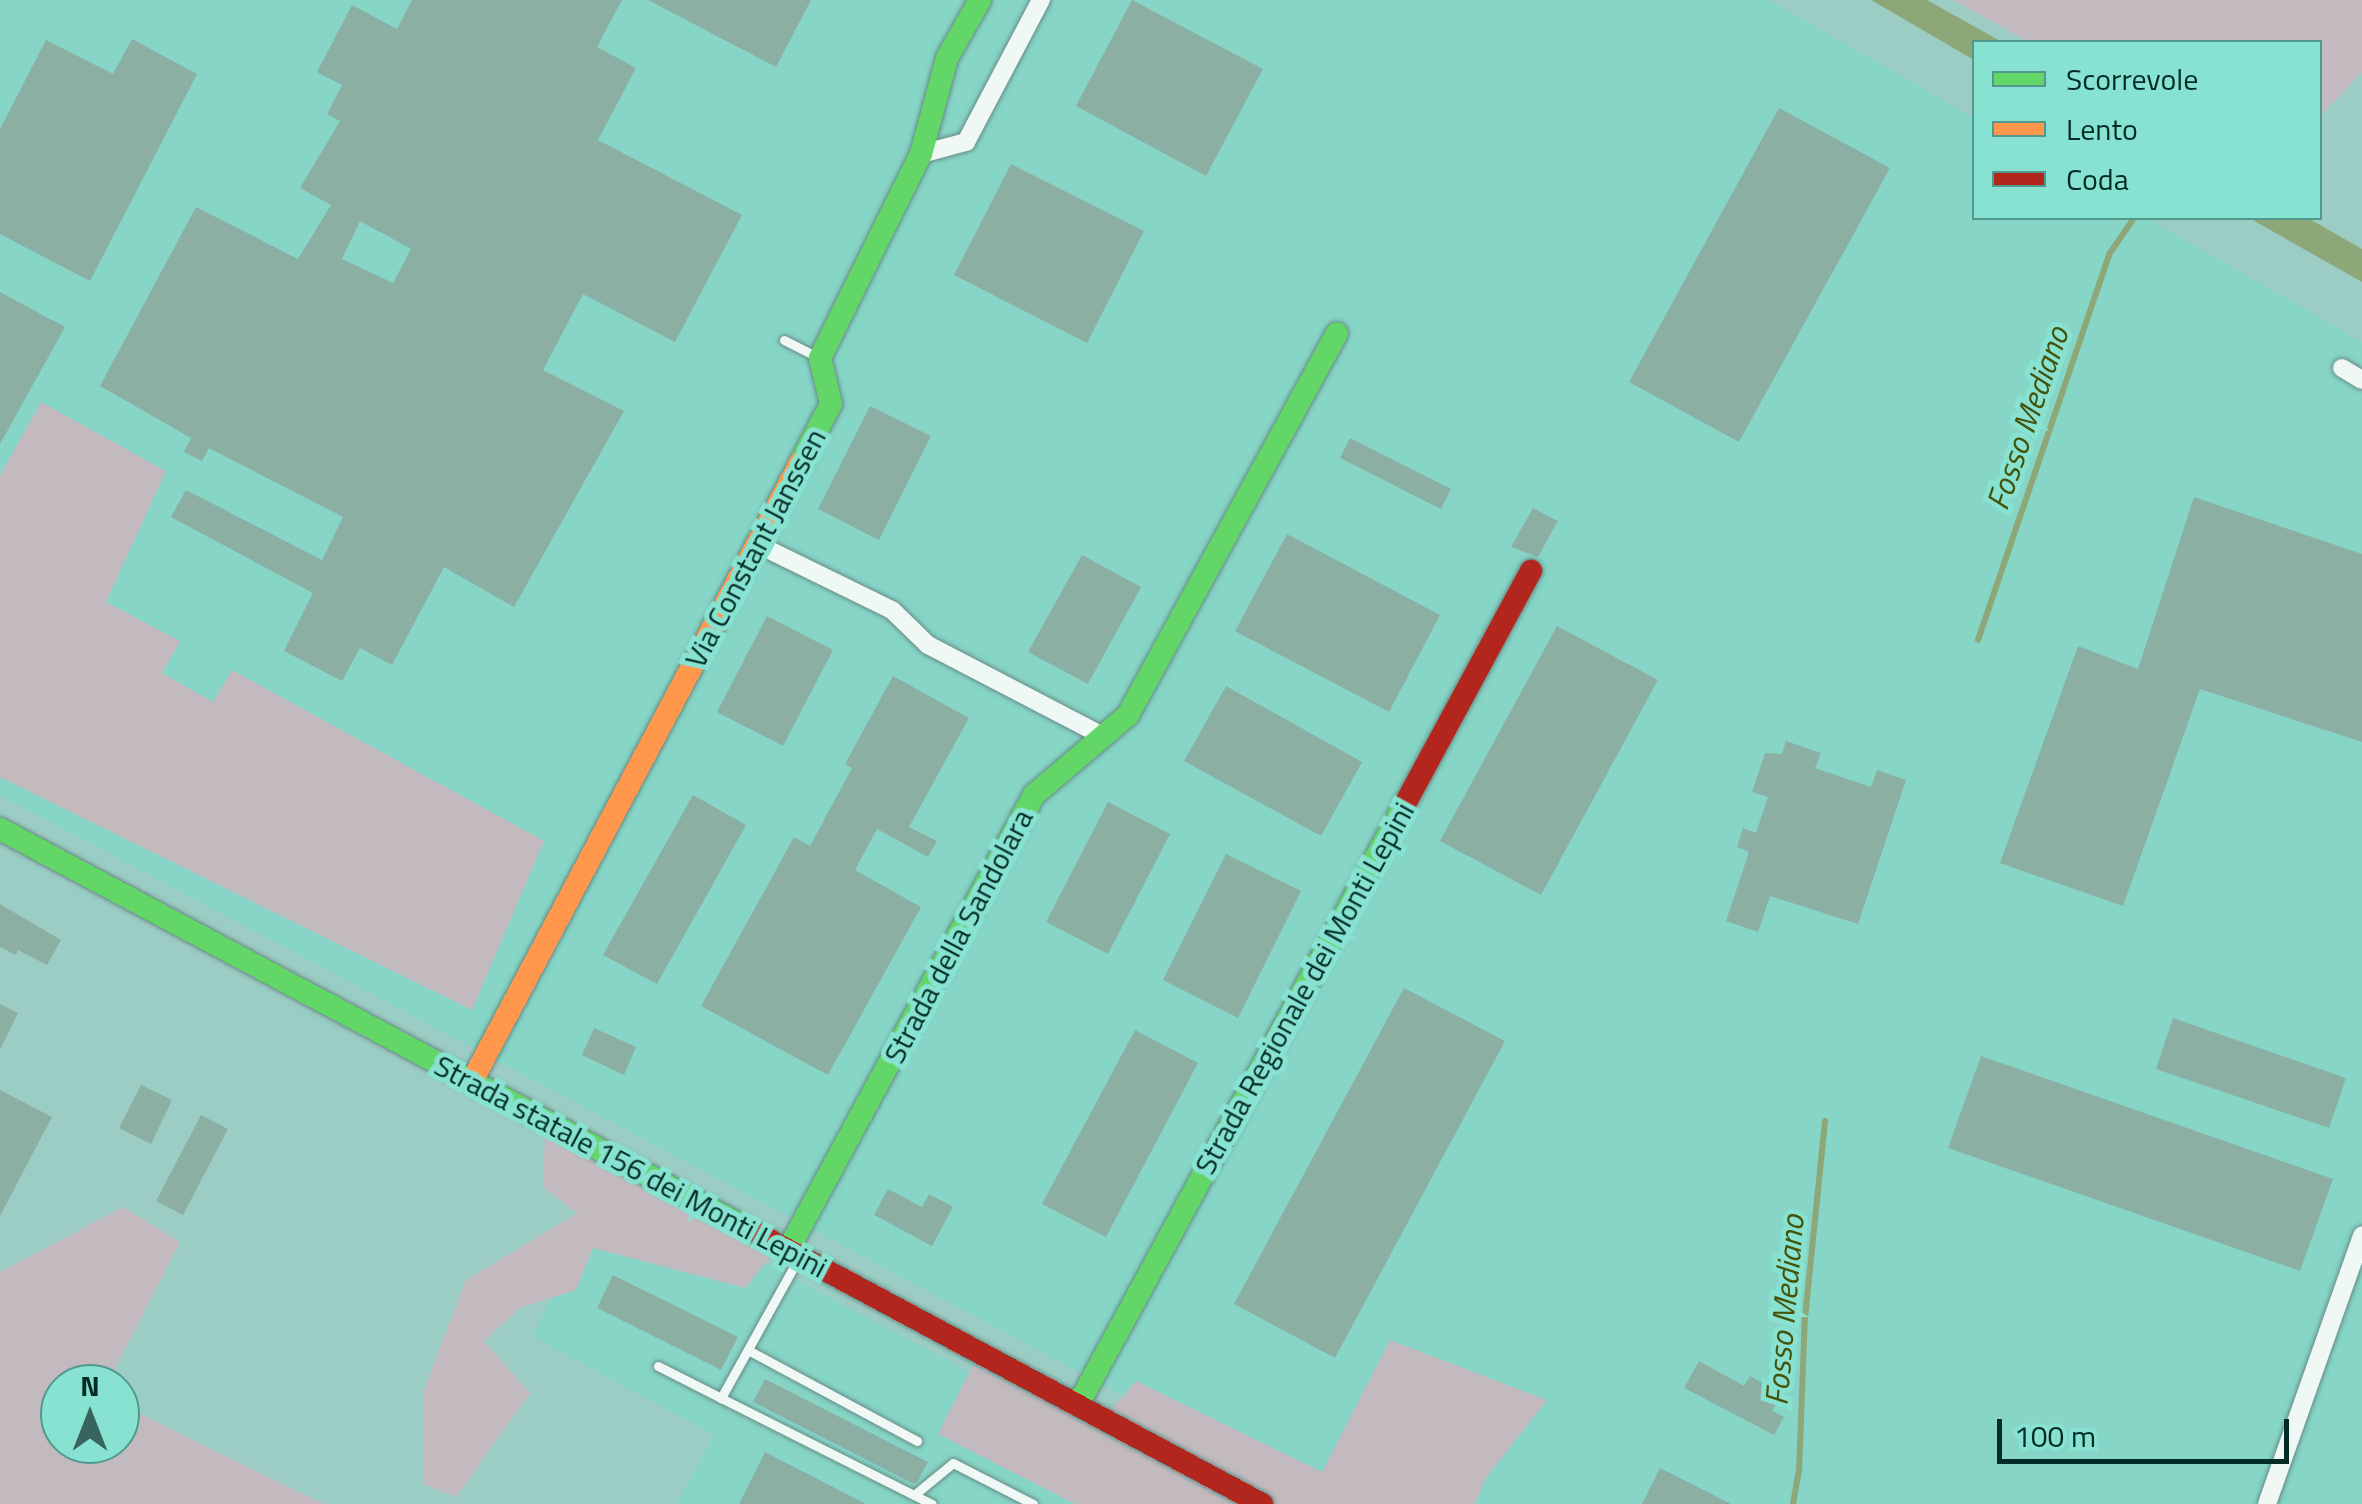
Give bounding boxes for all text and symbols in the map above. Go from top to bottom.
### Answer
legend [1972,40,2322,220]
text: Scorrevole [2066,56,2198,102]
text: Lento [2066,106,2138,152]
text: Coda [2066,156,2129,202]
water label: Fosso Mediano [1978,321,2076,515]
street label: Via Constant Janssen [677,422,833,674]
street label: Strada Regionale dei Monti Lepini [1187,796,1421,1180]
street label: Strada della Sandolara [876,803,1040,1069]
street label: Strada statale 156 dei Monti Lepini [429,1047,833,1285]
water label: Fosso Mediano [1757,1213,1811,1407]
north arrow [40,1364,140,1464]
text: N [80,1364,100,1407]
scale bar [2002,1399,2294,1461]
text: 100 m [2014,1413,2096,1459]

